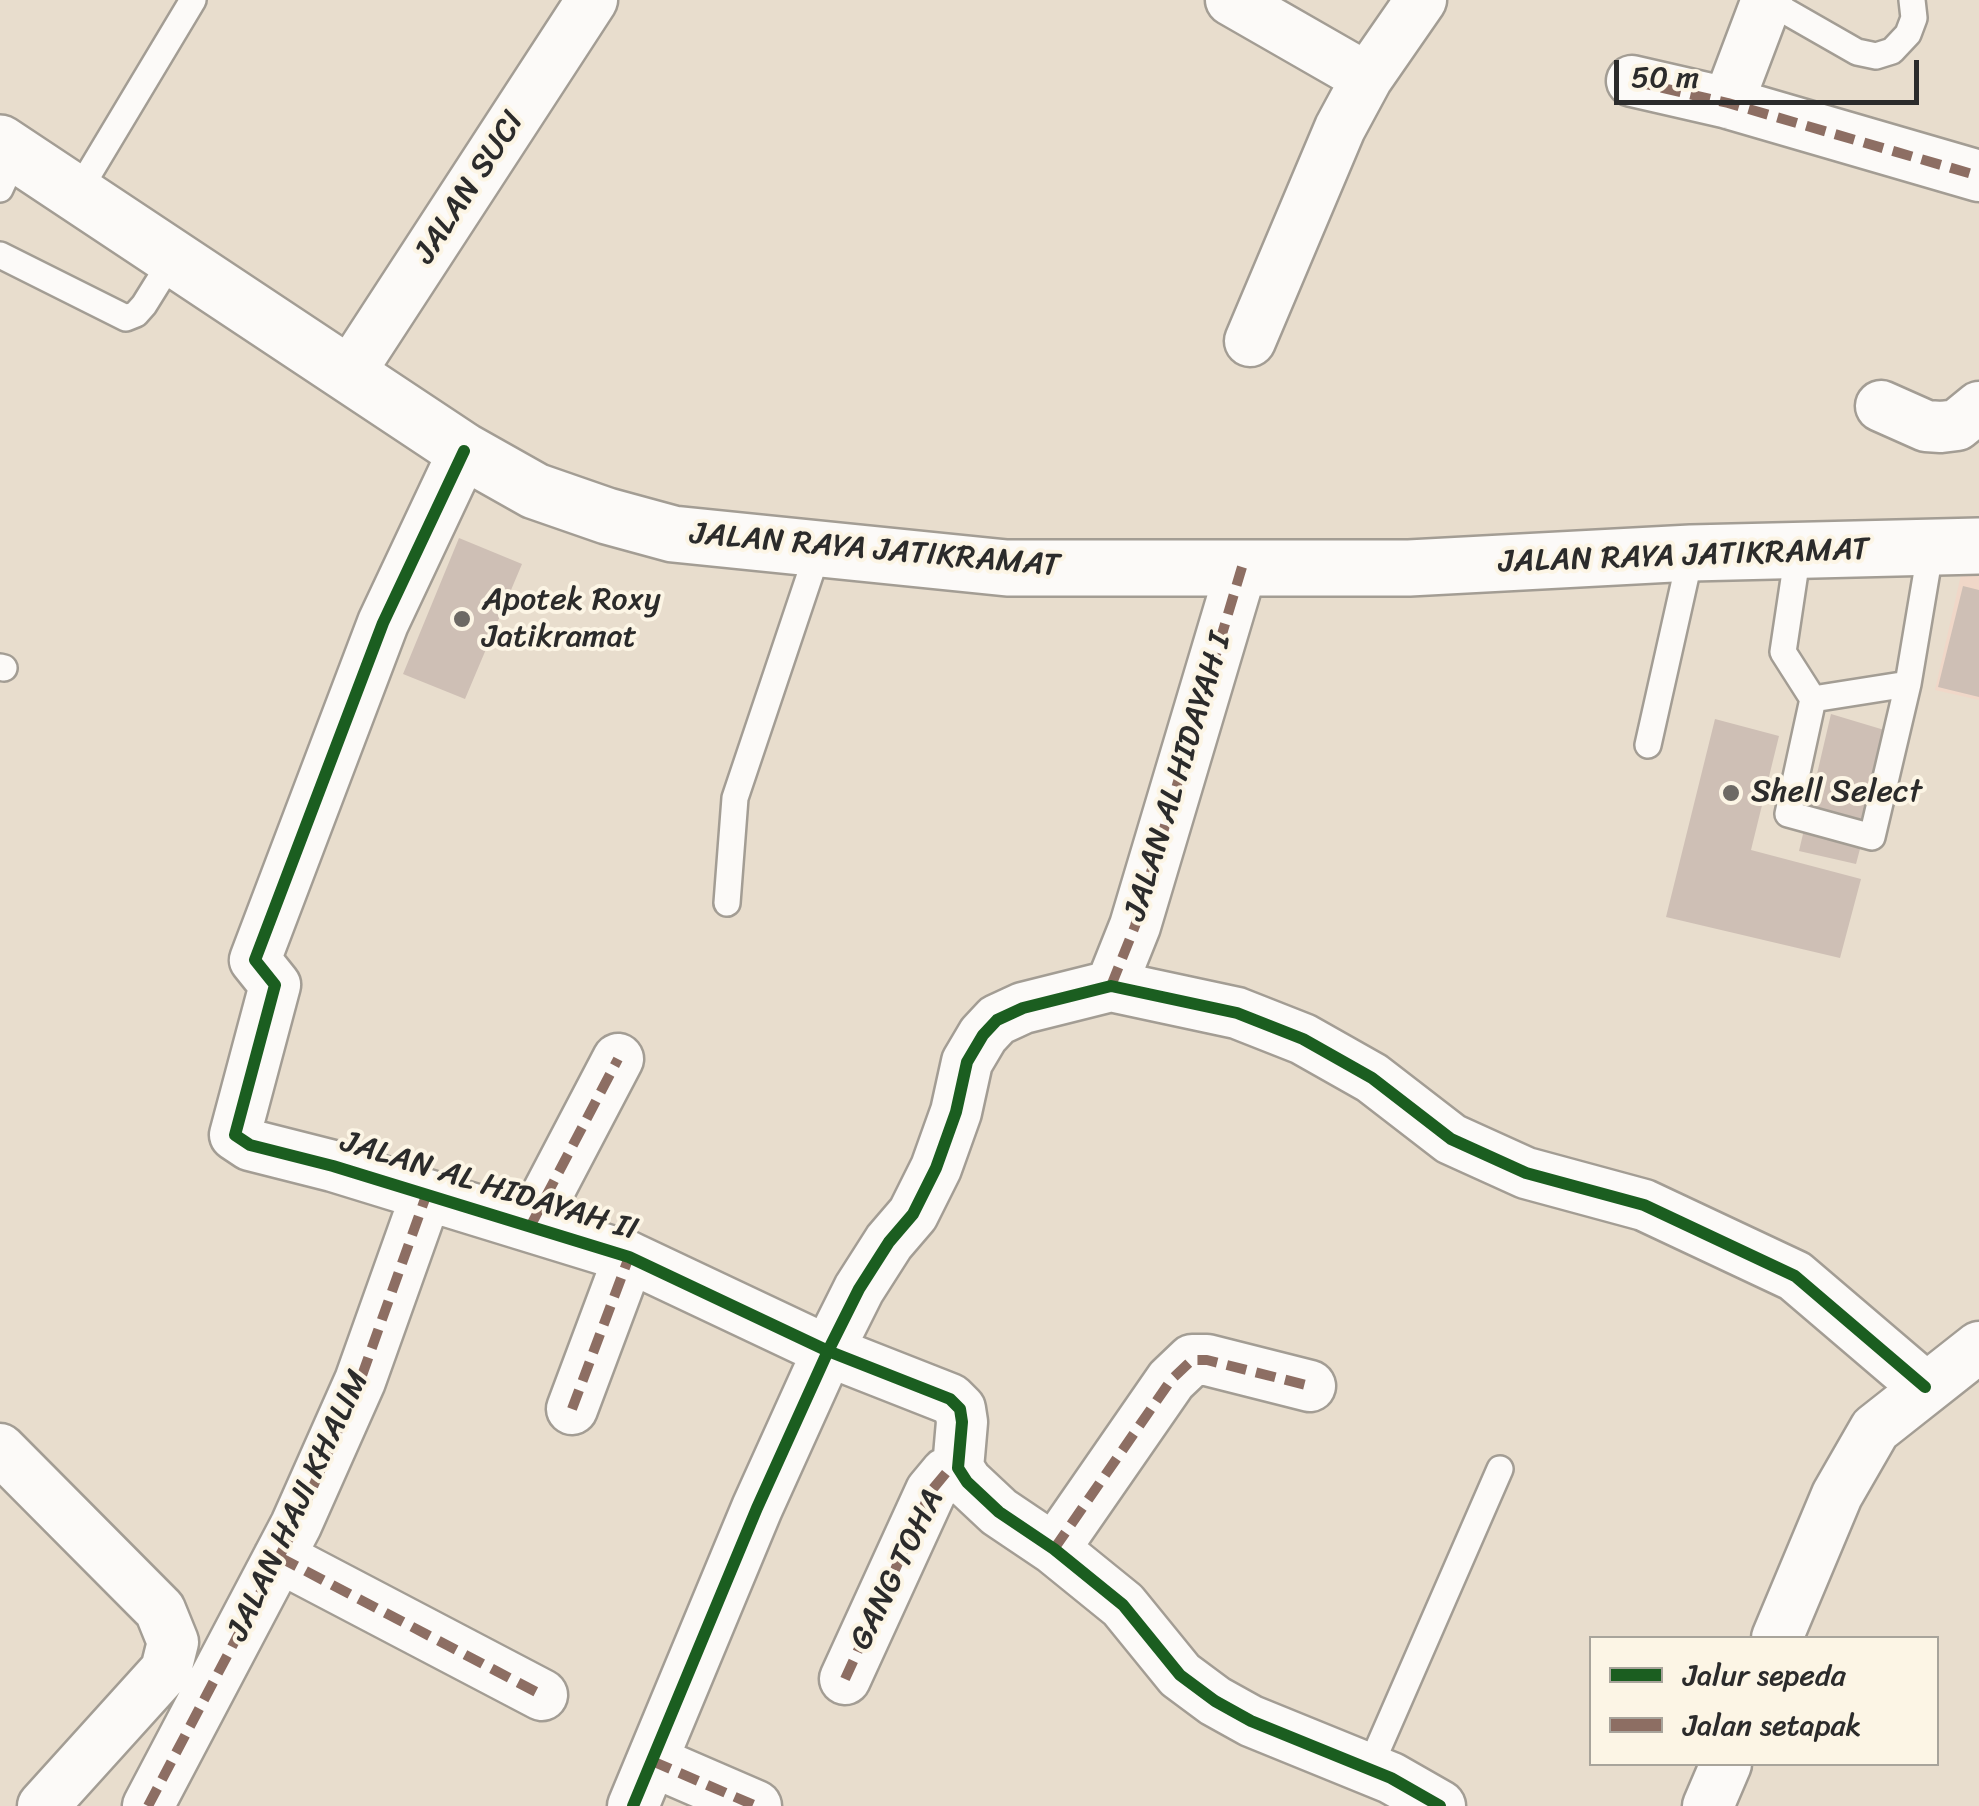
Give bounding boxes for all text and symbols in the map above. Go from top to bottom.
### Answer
scale bar [1619,40,1924,102]
text: 50 m [1631,50,1699,104]
street label: JALAN SUCI [407,105,533,271]
street label: JALAN RAYA JATIKRAMAT [689,516,1061,586]
street label: JALAN RAYA JATIKRAMAT [1498,531,1870,583]
place label: Apotek Roxy Jatikramat [482,582,661,657]
marker: Apotek Roxy Jatikramat [451,608,473,630]
street label: JALAN AL HIDAYAH I [1117,629,1241,925]
place label: Shell Select [1751,774,1922,812]
marker: Shell Select [1720,782,1742,804]
street label: JALAN AL HIDAYAH II [336,1124,642,1250]
street label: JALAN HAJI KHALIM [220,1365,378,1647]
street label: GANG TOHA [843,1484,953,1656]
legend [1589,1636,1939,1766]
text: Jalur sepeda [1683,1648,1846,1702]
text: Jalan setapak [1683,1698,1861,1752]

